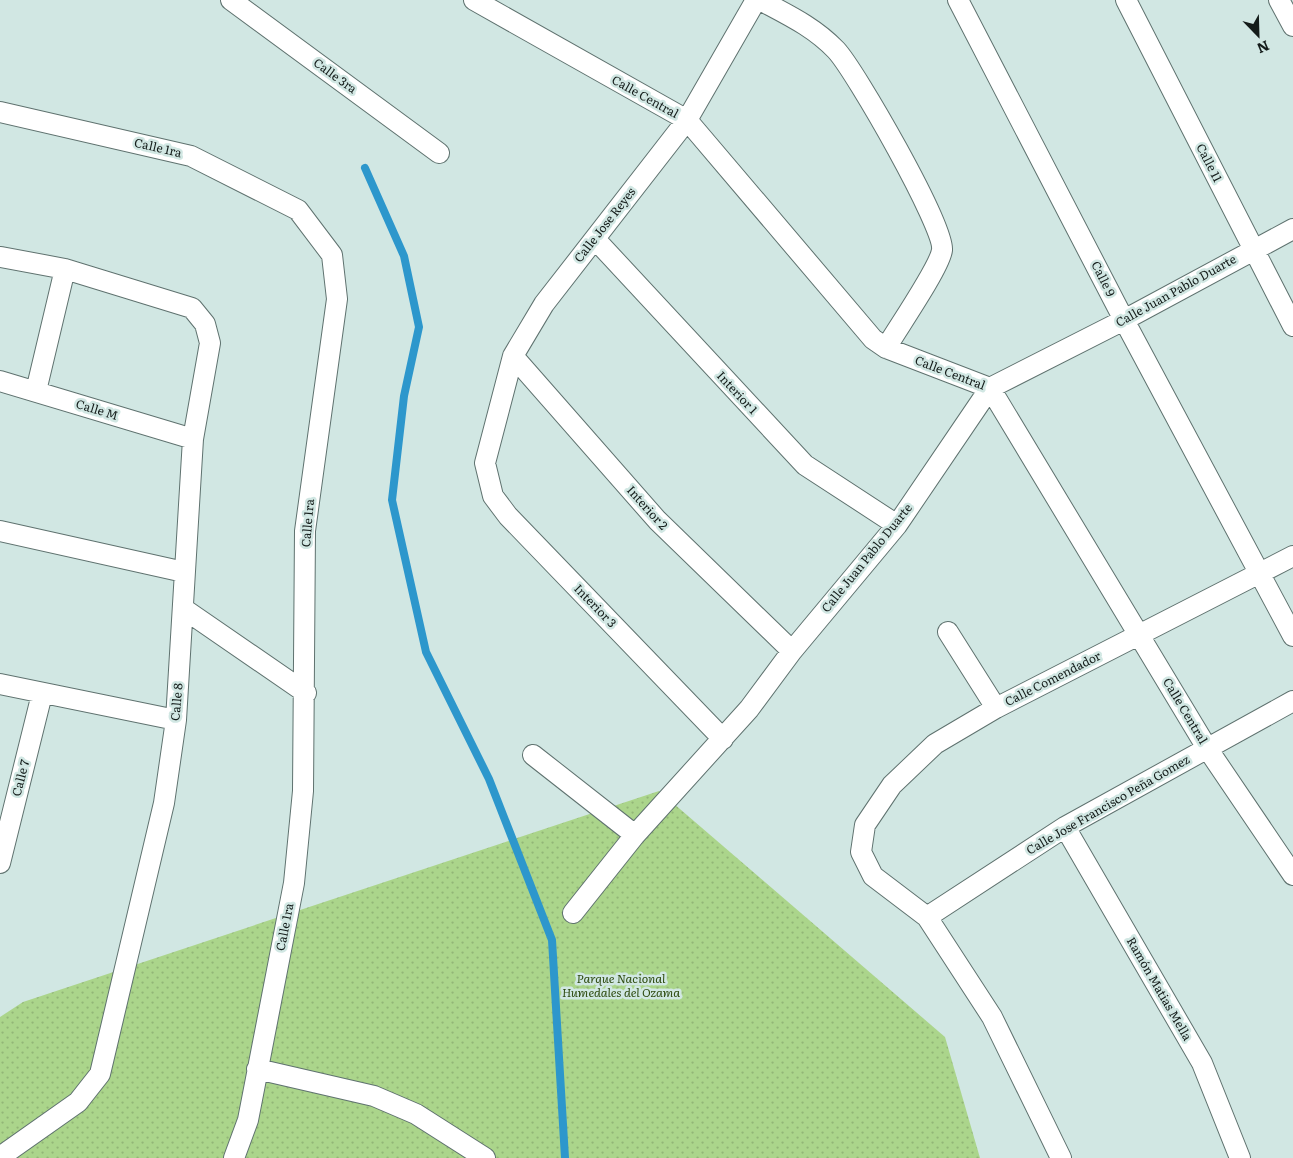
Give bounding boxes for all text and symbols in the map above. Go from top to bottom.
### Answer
north arrow [1233,10,1283,60]
text: N [1254,36,1273,59]
street label: Calle 3ra [310,53,362,97]
street label: Calle Central [609,70,682,122]
street label: Calle 1ra [133,133,184,161]
street label: Calle 11 [1193,140,1227,185]
street label: Calle Jose Reyes [569,183,640,266]
street label: Calle Juan Pablo Duarte [1112,249,1239,331]
street label: Calle 9 [1087,258,1120,299]
street label: Calle Central [913,350,988,394]
street label: Interior 1 [713,367,762,418]
street label: Calle M [74,394,121,424]
street label: Interior 2 [623,481,673,533]
street label: Calle 1ra [296,498,318,548]
street label: Calle Juan Pablo Duarte [817,499,916,616]
street label: Interior 3 [570,579,621,631]
street label: Calle Comendador [1001,646,1104,710]
street label: Calle Central [1159,674,1213,747]
street label: Calle 8 [165,682,187,722]
street label: Calle Jose Francisco Peña Gomez [1023,750,1193,858]
street label: Calle 7 [7,757,33,798]
street label: Calle 1ra [271,901,298,952]
street label: Ramón Matias Mella [1123,933,1197,1044]
park label: Parque Nacional Humedales del Ozama [562,969,680,1001]

